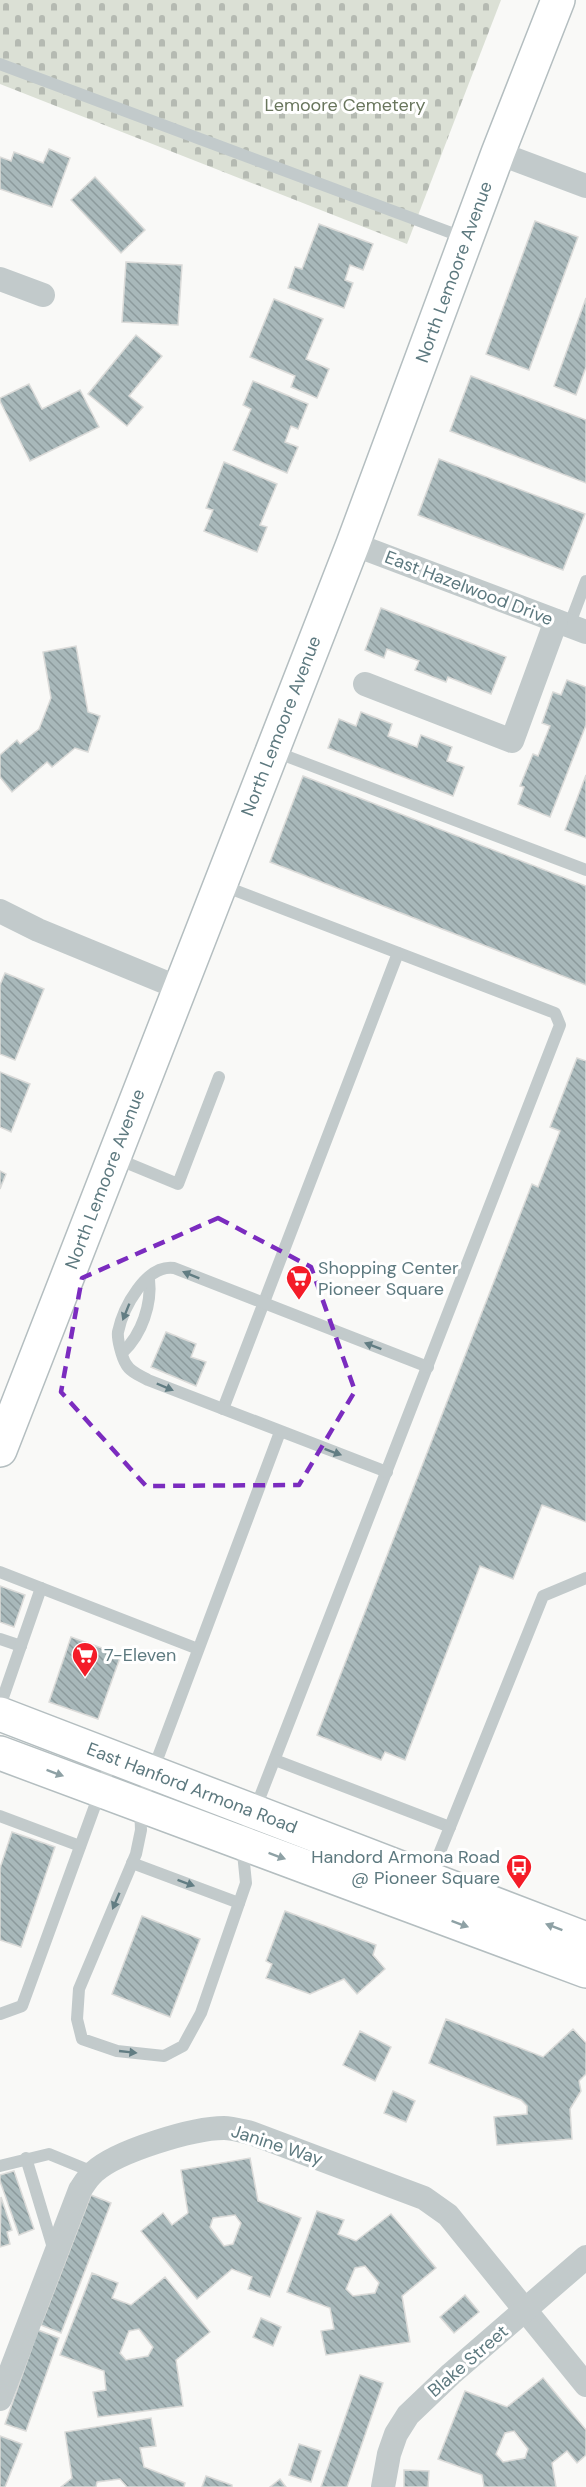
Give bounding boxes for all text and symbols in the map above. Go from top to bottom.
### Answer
park label: Lemoore Cemetery [265,93,425,117]
street label: North Lemoore Avenue [410,178,498,366]
street label: East Hazelwood Drive [381,545,557,631]
street label: North Lemoore Avenue [236,632,326,820]
street label: North Lemoore Avenue [60,1085,150,1273]
place label: Shopping Center Pioneer Square [318,1256,459,1301]
supermarket icon: Shopping Center Pioneer Square [284,1263,314,1301]
one-way arrow [182,1269,200,1279]
one-way arrow [121,1304,131,1322]
one-way arrow [364,1341,382,1350]
one-way arrow [156,1382,174,1392]
one-way arrow [325,1447,343,1457]
supermarket icon: 7-Eleven [70,1640,100,1678]
place label: 7-Eleven [104,1643,176,1667]
street label: East Hanford Armona Road [83,1737,301,1839]
one-way arrow [46,1769,64,1779]
place label: Handord Armona Road @ Pioneer Square [311,1845,500,1890]
one-way arrow [268,1851,286,1861]
bus stop icon: Handord Armona Road @ Pioneer Square [504,1852,534,1890]
one-way arrow [177,1878,195,1888]
one-way arrow [111,1892,120,1910]
one-way arrow [451,1919,469,1929]
one-way arrow [545,1922,563,1931]
one-way arrow [119,2047,138,2057]
street label: Janine Way [228,2119,326,2171]
street label: Blake Street [423,2319,513,2403]

